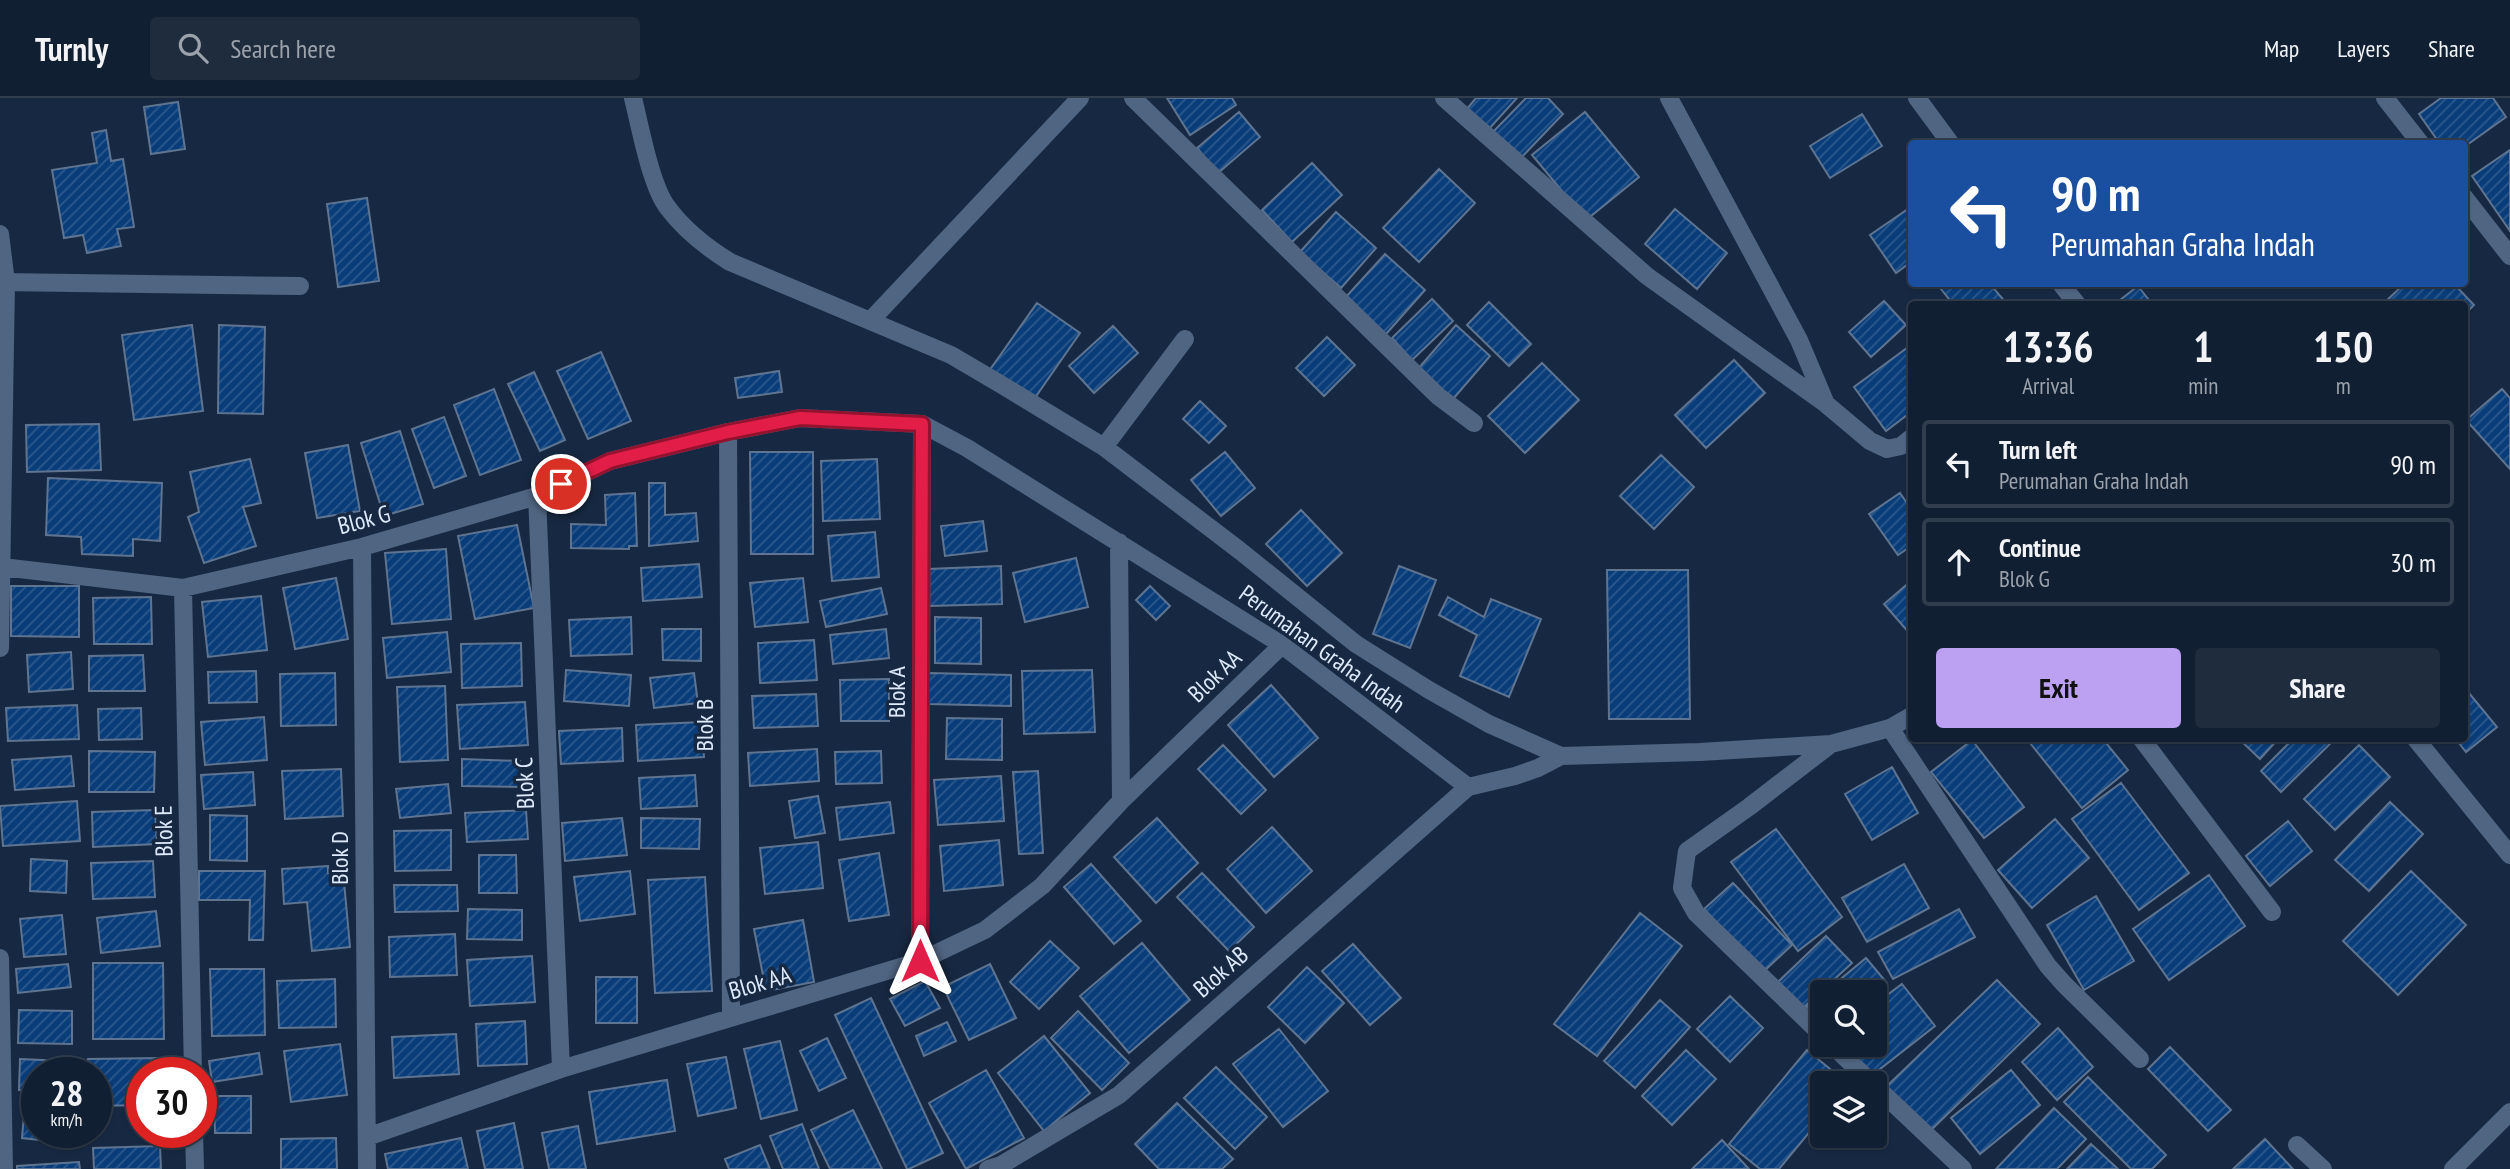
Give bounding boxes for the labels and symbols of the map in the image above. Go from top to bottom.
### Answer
pin [531,454,591,514]
street label: Blok G [334,498,393,541]
street label: Perumahan Graha Indah [1233,578,1411,719]
street label: Blok AA [1181,642,1249,709]
street label: Blok A [881,665,912,718]
street label: Blok B [689,699,720,751]
street label: Blok C [508,756,541,810]
street label: Blok E [148,805,179,857]
street label: Blok D [324,831,355,885]
position arrow [883,924,957,998]
street label: Blok AB [1187,939,1255,1004]
street label: Blok AA [725,959,795,1006]
speed limit sign: 30 [126,1057,217,1148]

